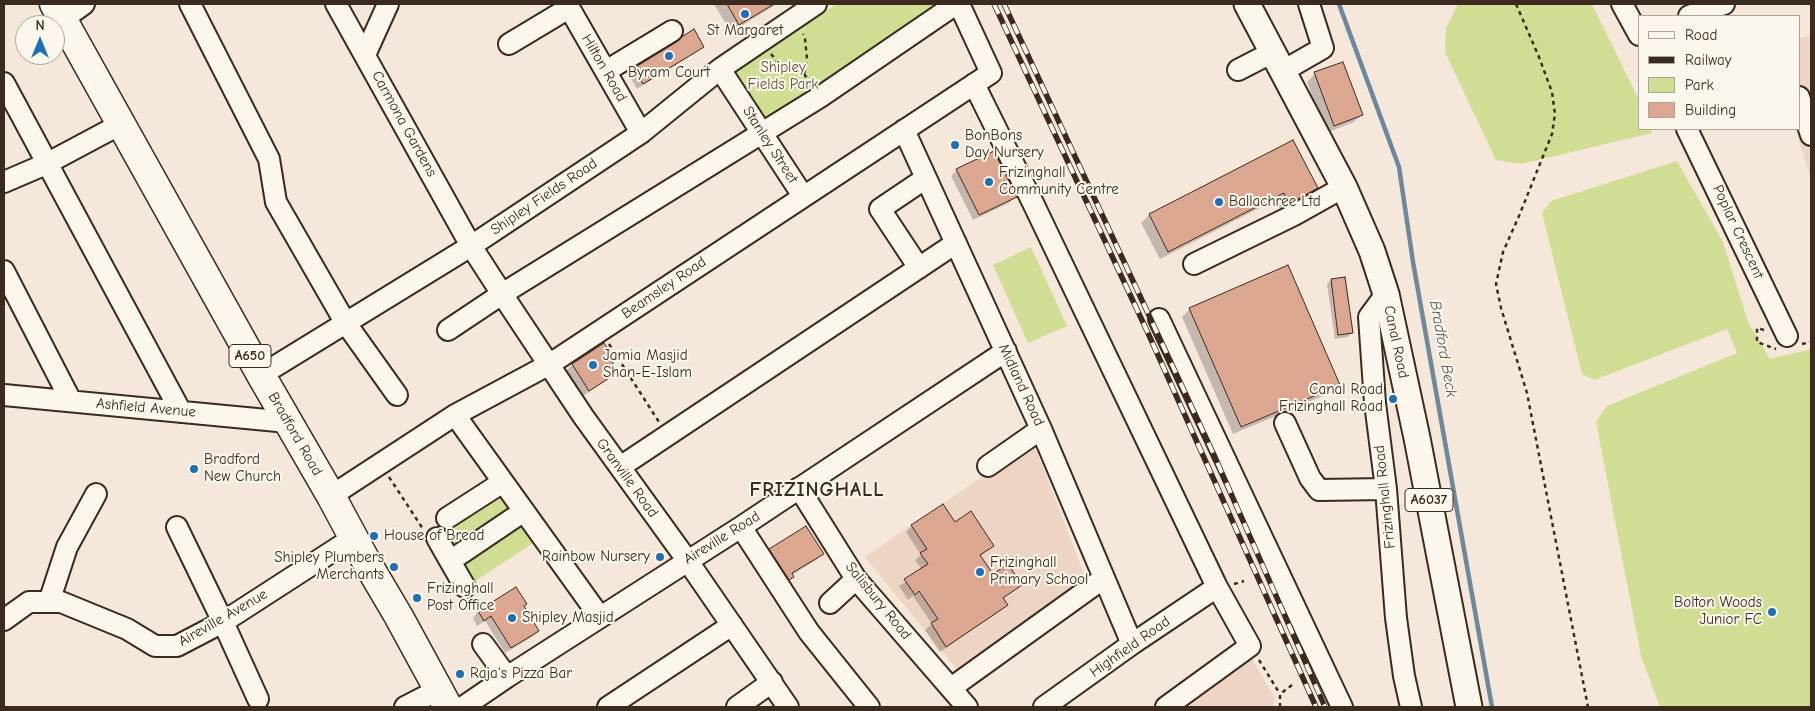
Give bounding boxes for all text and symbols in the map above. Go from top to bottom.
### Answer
marker: St Margaret [739,8,751,20]
north arrow [15,15,65,65]
legend [1638,15,1800,130]
text: N [35,17,45,34]
place label: St Margaret [707,22,783,40]
text: Road [1685,26,1717,44]
street label: Hilton Road [577,31,631,105]
marker: Byram Court [663,50,675,62]
text: Railway [1685,51,1731,69]
park label: Shipley Fields Park [748,59,818,94]
place label: Byram Court [628,64,710,82]
street label: Carmona Gardens [367,68,441,180]
text: Park [1685,76,1714,94]
text: Building [1685,101,1736,119]
street label: Stanley Street [738,103,802,187]
place label: BonBons Day Nursery [965,127,1044,162]
marker: BonBons Day Nursery [949,139,961,151]
street label: Shipley Fields Road [487,155,601,239]
place label: Frizinghall Community Centre [999,164,1119,199]
marker: Frizinghall Community Centre [983,176,995,188]
street label: Poplar Crescent [1708,182,1768,282]
place label: Ballachree Ltd [1229,193,1321,211]
marker: Ballachree Ltd [1213,196,1225,208]
street label: Beamsley Road [618,253,710,323]
water label: Bradford Beck [1425,299,1461,399]
street label: Canal Road [1380,304,1412,380]
street label: Midland Road [994,341,1048,429]
road number: A650 [229,344,271,368]
place label: Jamia Masjid Shan-E-Islam [603,347,692,382]
marker: Jamia Masjid Shan-E-Islam [587,359,599,371]
place label: Canal Road Frizinghall Road [1279,381,1383,416]
street label: Bradford Road [264,389,326,479]
marker: Canal Road Frizinghall Road [1387,393,1399,405]
street label: Ashfield Avenue [95,395,197,421]
street label: Granville Road [592,435,662,521]
street label: Frizinghall Road [1371,444,1399,550]
place label: Bradford New Church [204,451,281,486]
marker: Bradford New Church [188,463,200,475]
district label: FRIZINGHALL [748,478,886,502]
road number: A6037 [1405,488,1453,512]
street label: Aireville Road [681,507,763,569]
place label: House of Bread [384,527,484,545]
marker: House of Bread [368,530,380,542]
place label: Rainbow Nursery [542,548,650,566]
place label: Shipley Plumbers Merchants [274,549,384,584]
marker: Rainbow Nursery [654,551,666,563]
place label: Frizinghall Primary School [990,554,1088,589]
street label: Salisbury Road [841,559,915,643]
marker: Shipley Plumbers Merchants [388,561,400,573]
marker: Frizinghall Primary School [974,566,986,578]
place label: Frizinghall Post Office [427,580,494,615]
street label: Aireville Avenue [175,585,271,651]
marker: Frizinghall Post Office [411,592,423,604]
place label: Bolton Woods Junior FC [1674,594,1762,629]
marker: Bolton Woods Junior FC [1766,606,1778,618]
place label: Shipley Masjid [522,609,614,627]
marker: Shipley Masjid [506,612,518,624]
street label: Highfield Road [1086,613,1174,681]
place label: Raja's Pizza Bar [470,665,572,683]
marker: Raja's Pizza Bar [454,668,466,680]

